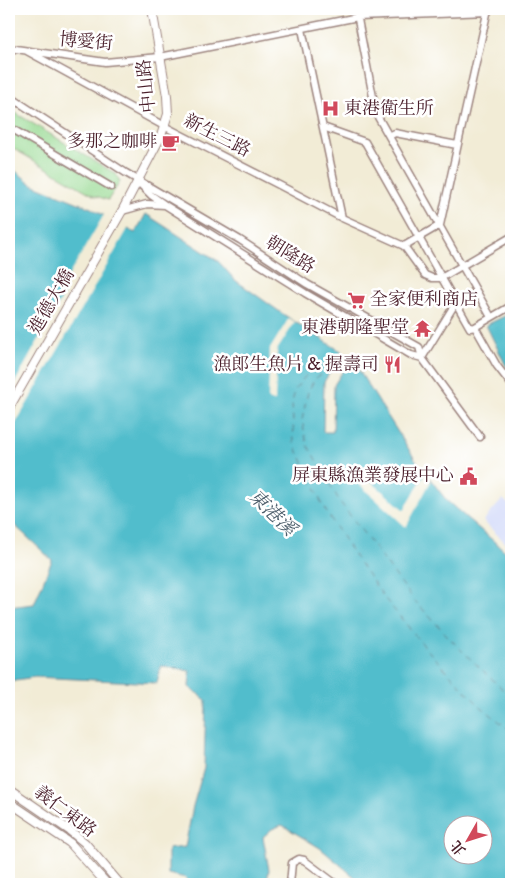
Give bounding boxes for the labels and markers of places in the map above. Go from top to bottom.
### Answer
place label: 東港衛生所 [344,98,434,120]
hospital icon: 東港衛生所 [320,99,340,119]
place label: 多那之咖啡 [67,131,157,153]
cafe icon: 多那之咖啡 [161,132,181,152]
place label: 全家便利商店 [370,289,478,311]
supermarket icon: 全家便利商店 [346,290,366,310]
place label: 東港朝隆聖堂 [301,317,409,339]
temple icon: 東港朝隆聖堂 [413,318,433,338]
place label: 漁郎生魚片 & 握壽司 [213,354,379,376]
restaurant icon: 漁郎生魚片 & 握壽司 [383,355,403,375]
place label: 屏東縣漁業發展中心 [292,465,454,487]
public building icon: 屏東縣漁業發展中心 [458,466,478,486]

